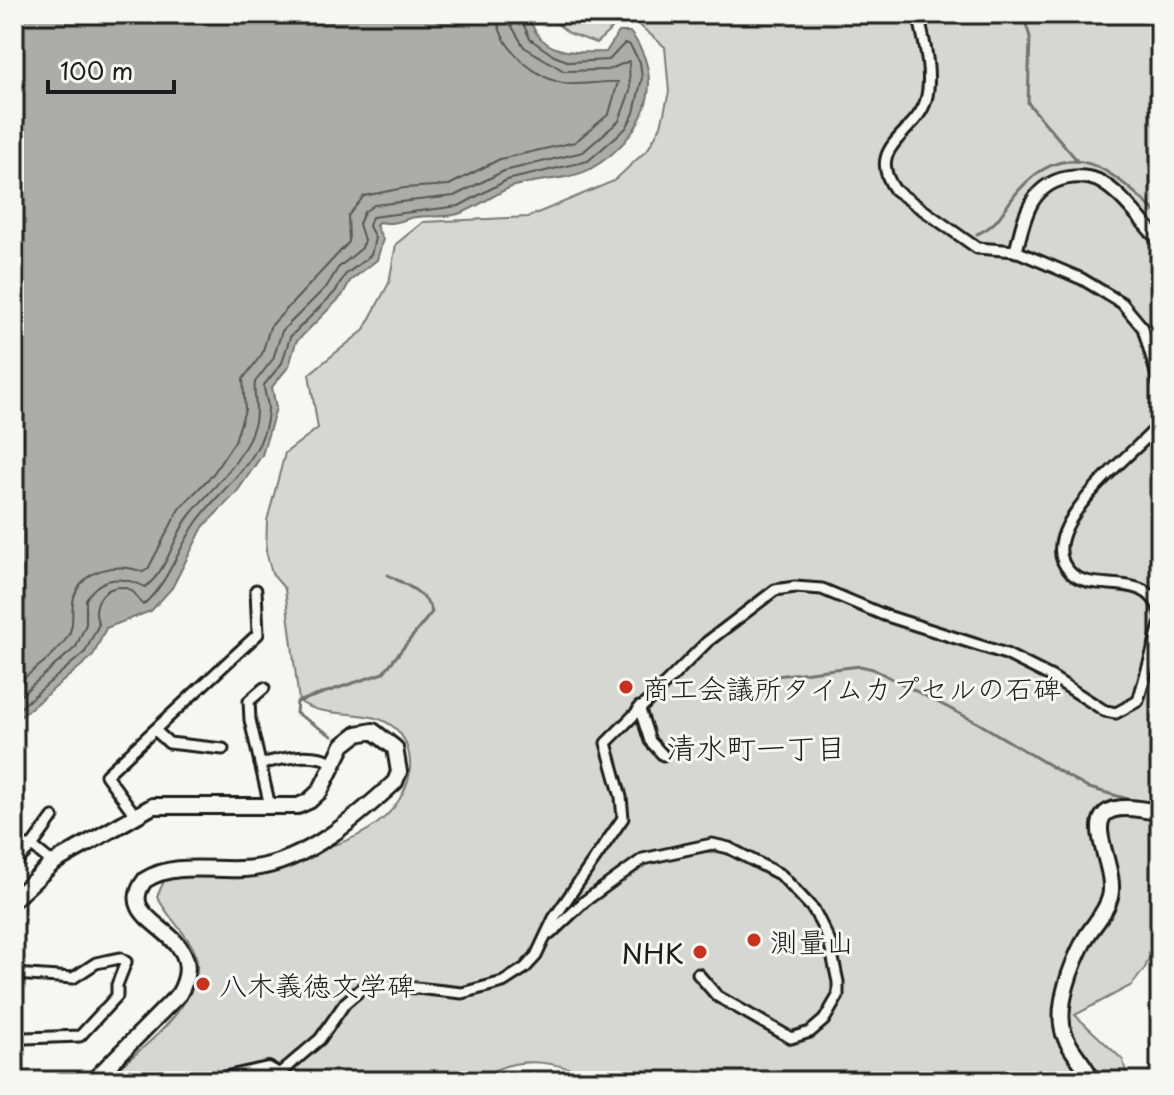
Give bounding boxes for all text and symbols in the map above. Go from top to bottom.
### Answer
scale bar [48,44,174,94]
text: 100 m [60,52,133,88]
place label: 商工会議所タイムカプセルの石碑 [642,666,1061,709]
marker: 商工会議所タイムカプセルの石碑 [617,678,635,696]
district label: 清水町一丁目 [666,724,846,769]
place label: 測量山 [770,919,854,962]
place label: NHK [621,931,684,974]
marker: 測量山 [745,931,763,949]
marker: NHK [691,943,709,961]
place label: 八木義徳文学碑 [219,963,415,1006]
marker: 八木義徳文学碑 [194,975,212,993]

